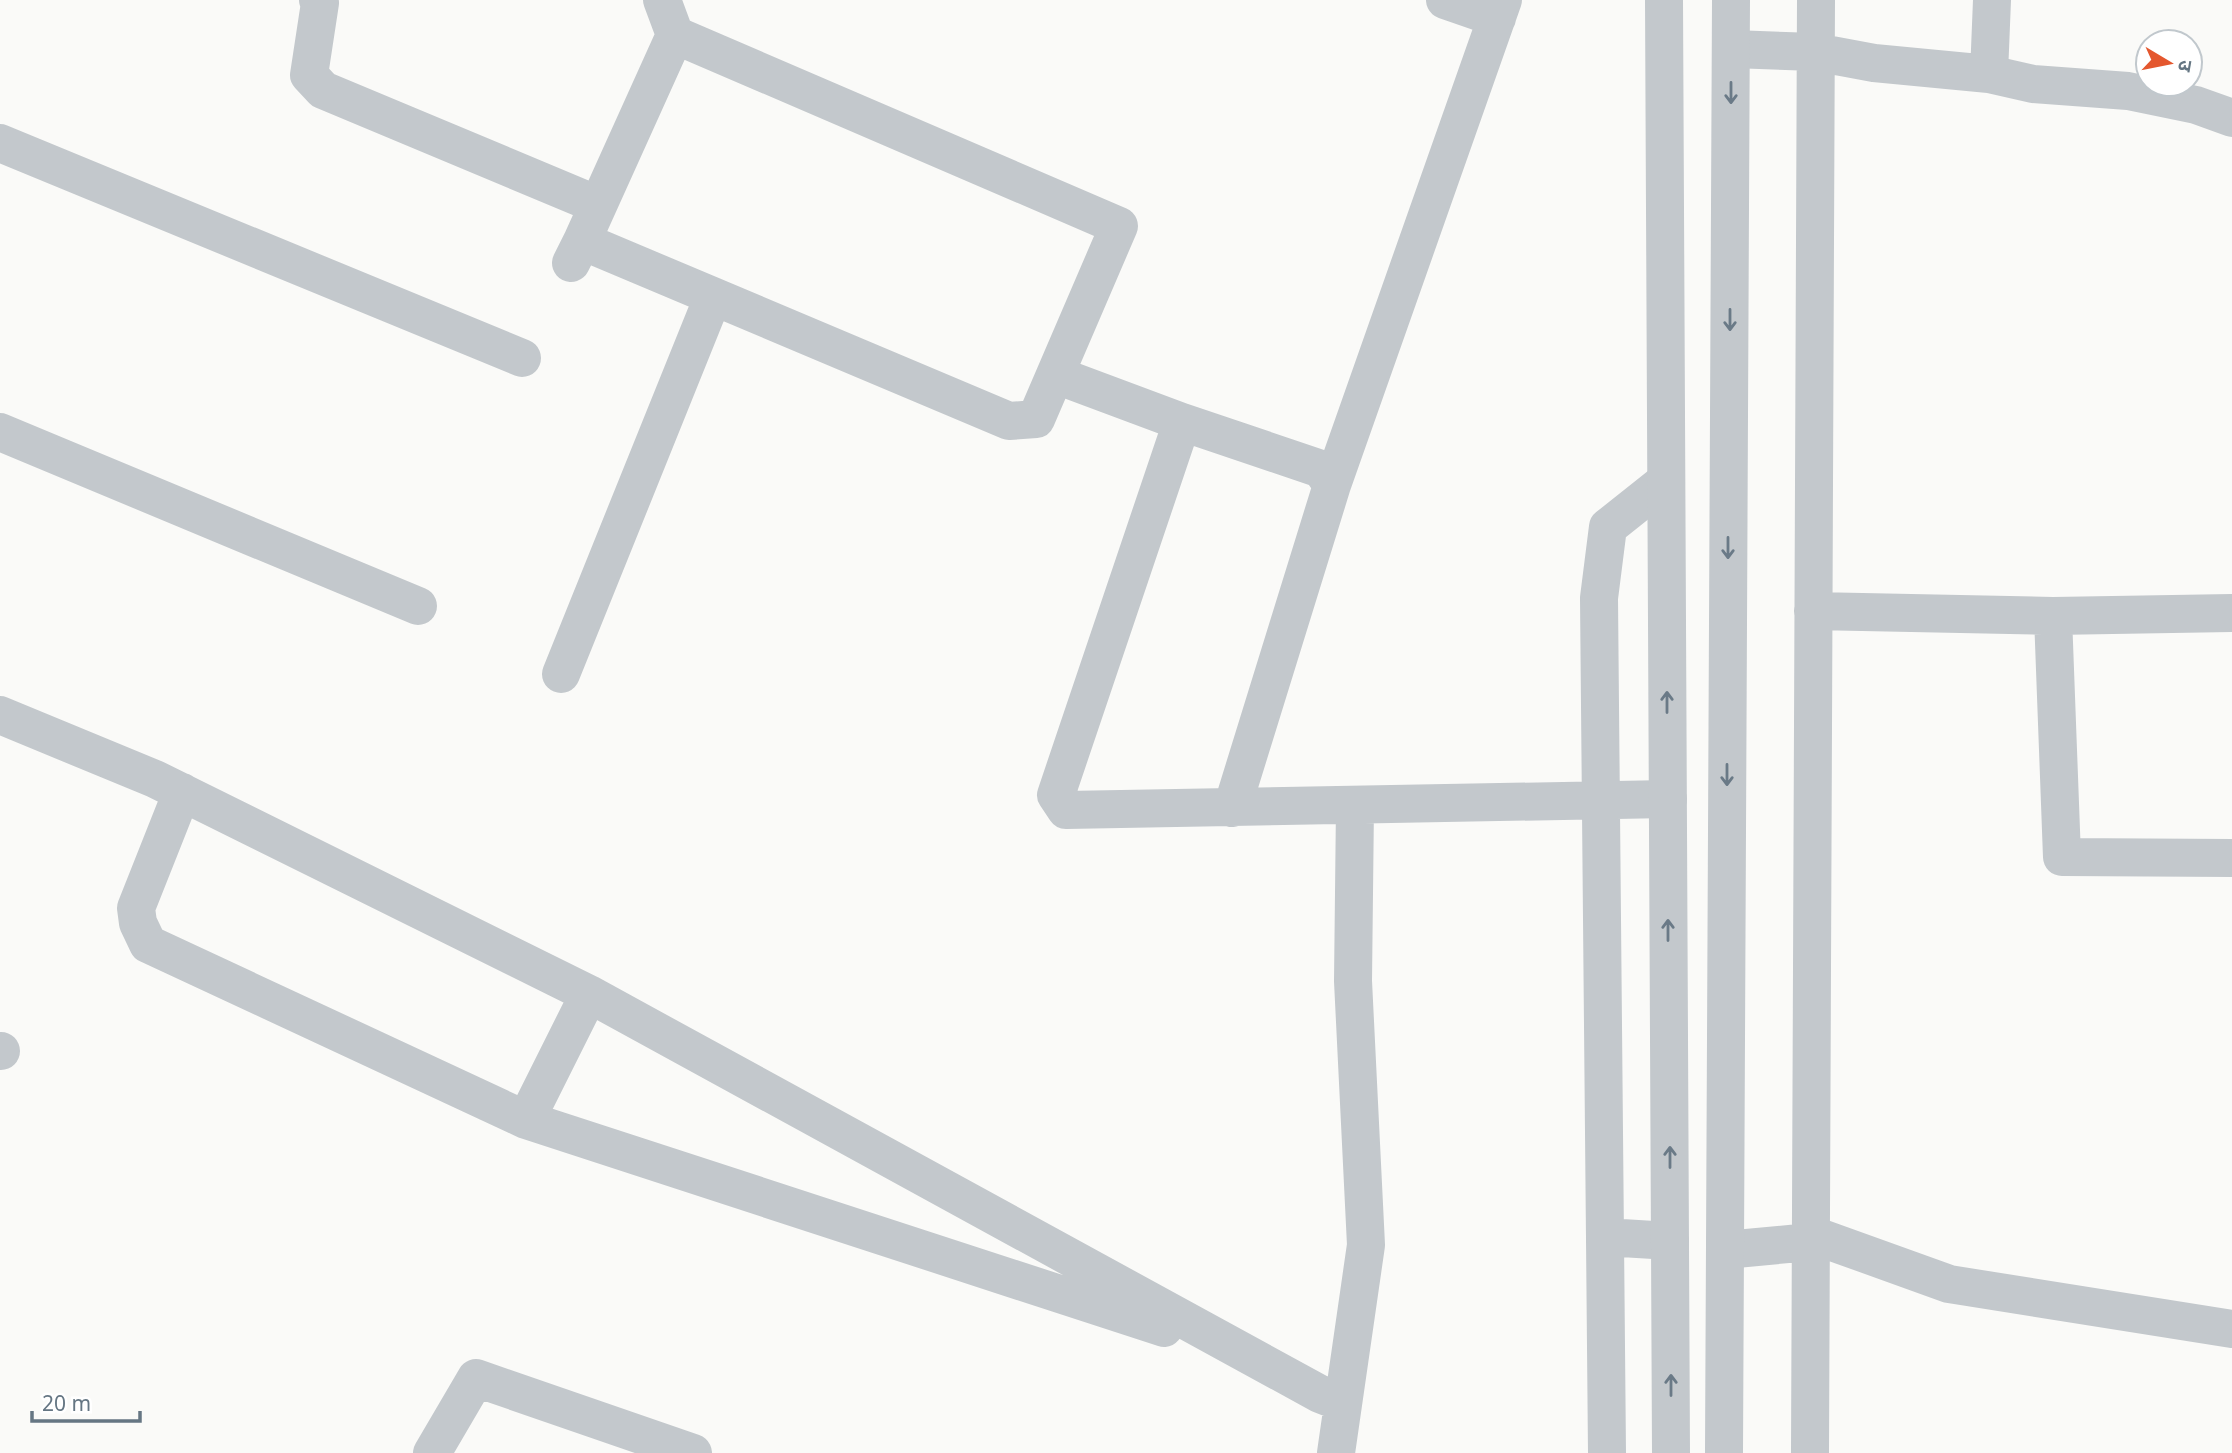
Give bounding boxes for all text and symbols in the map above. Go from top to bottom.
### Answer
north arrow [2134,28,2204,98]
text: उ [2172,58,2200,75]
one-way arrow [1724,81,1738,104]
one-way arrow [1723,308,1737,331]
one-way arrow [1721,536,1735,559]
one-way arrow [1660,691,1674,714]
one-way arrow [1720,763,1734,786]
one-way arrow [1662,919,1675,942]
one-way arrow [1663,1146,1677,1169]
one-way arrow [1664,1374,1678,1397]
scale bar [32,1380,140,1424]
text: 20 m [42,1389,91,1417]

